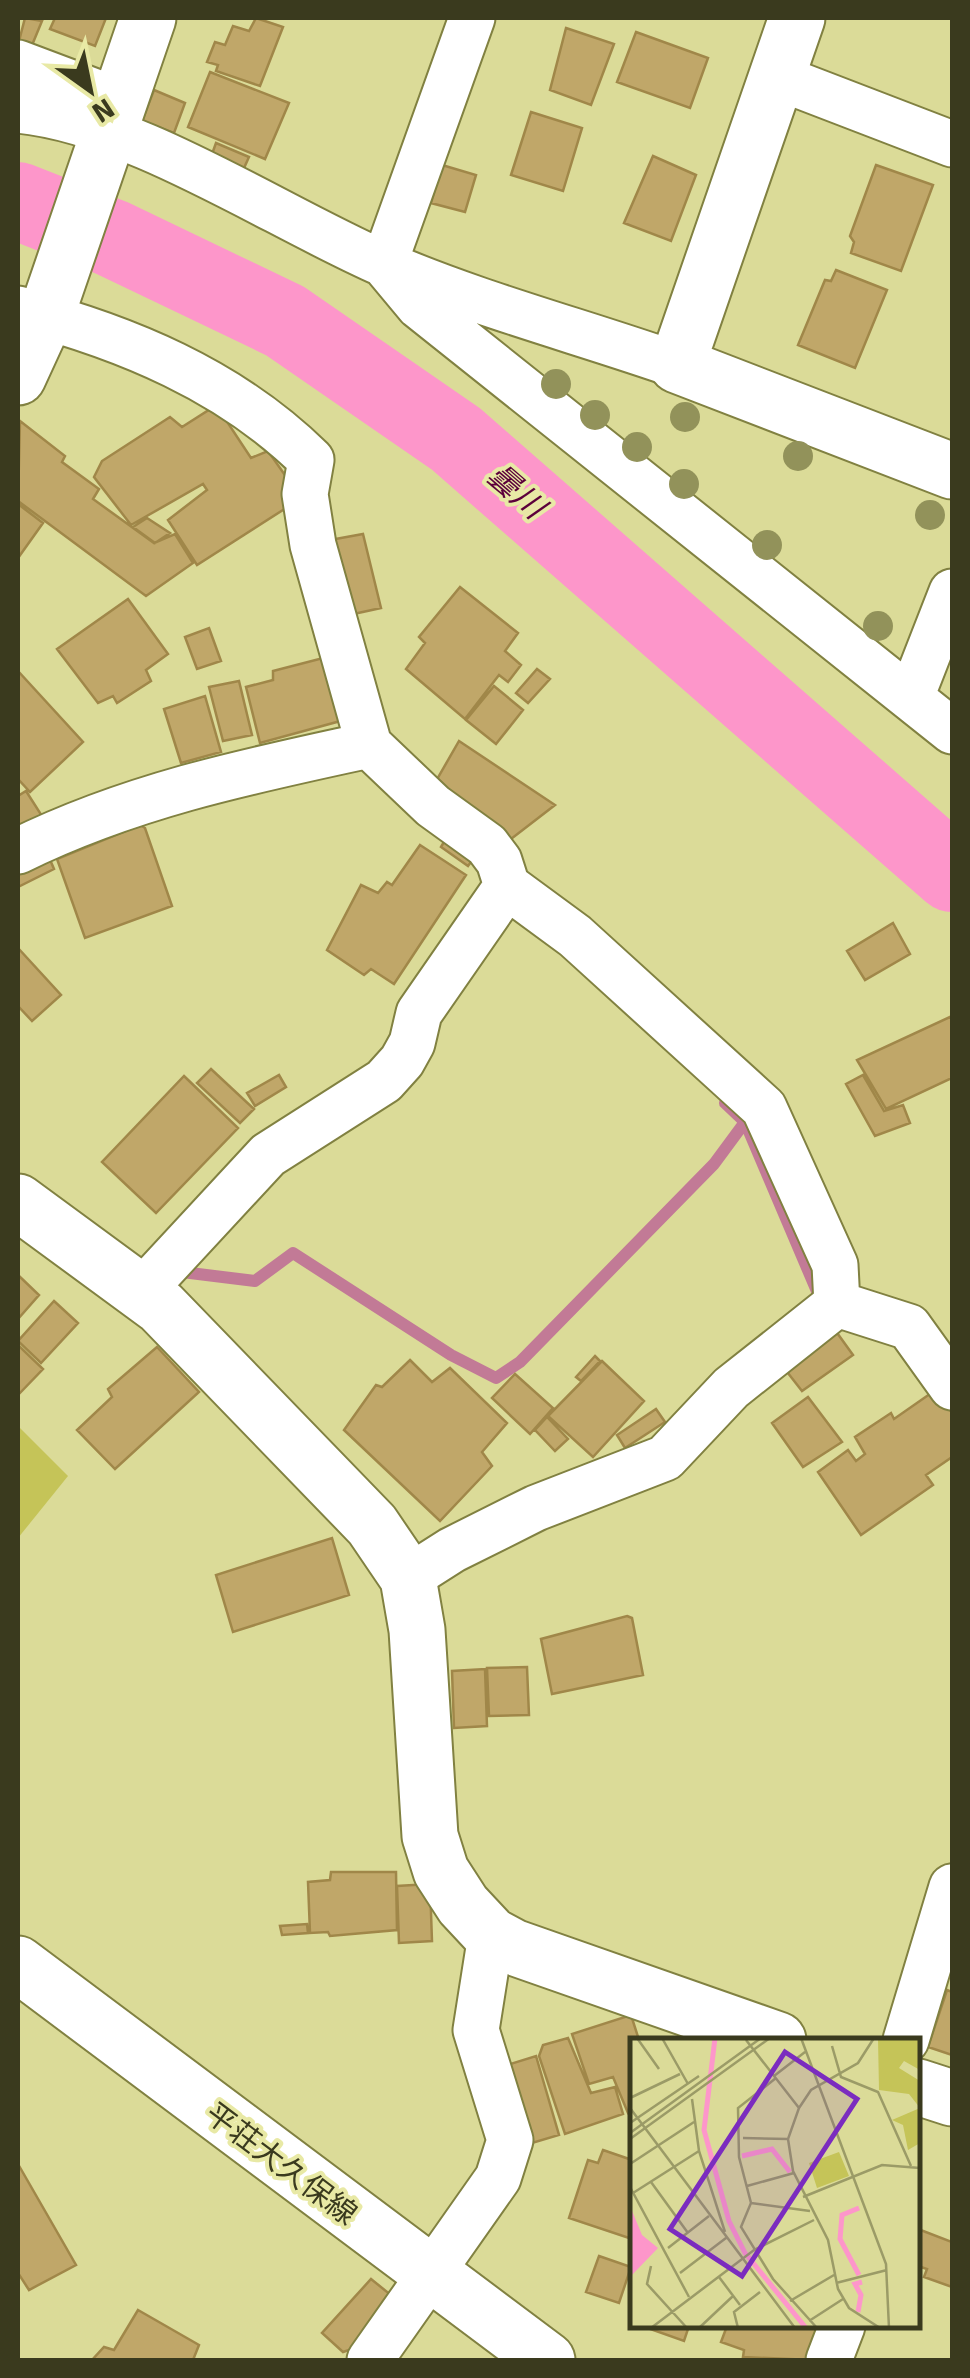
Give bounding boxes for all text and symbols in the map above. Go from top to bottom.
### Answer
north arrow [40,40,140,140]
text: N [86,91,121,130]
water label: 曇川 [479,456,555,529]
inset map [630,2038,920,2328]
street label: 平荘大久保線 [198,2095,364,2233]

